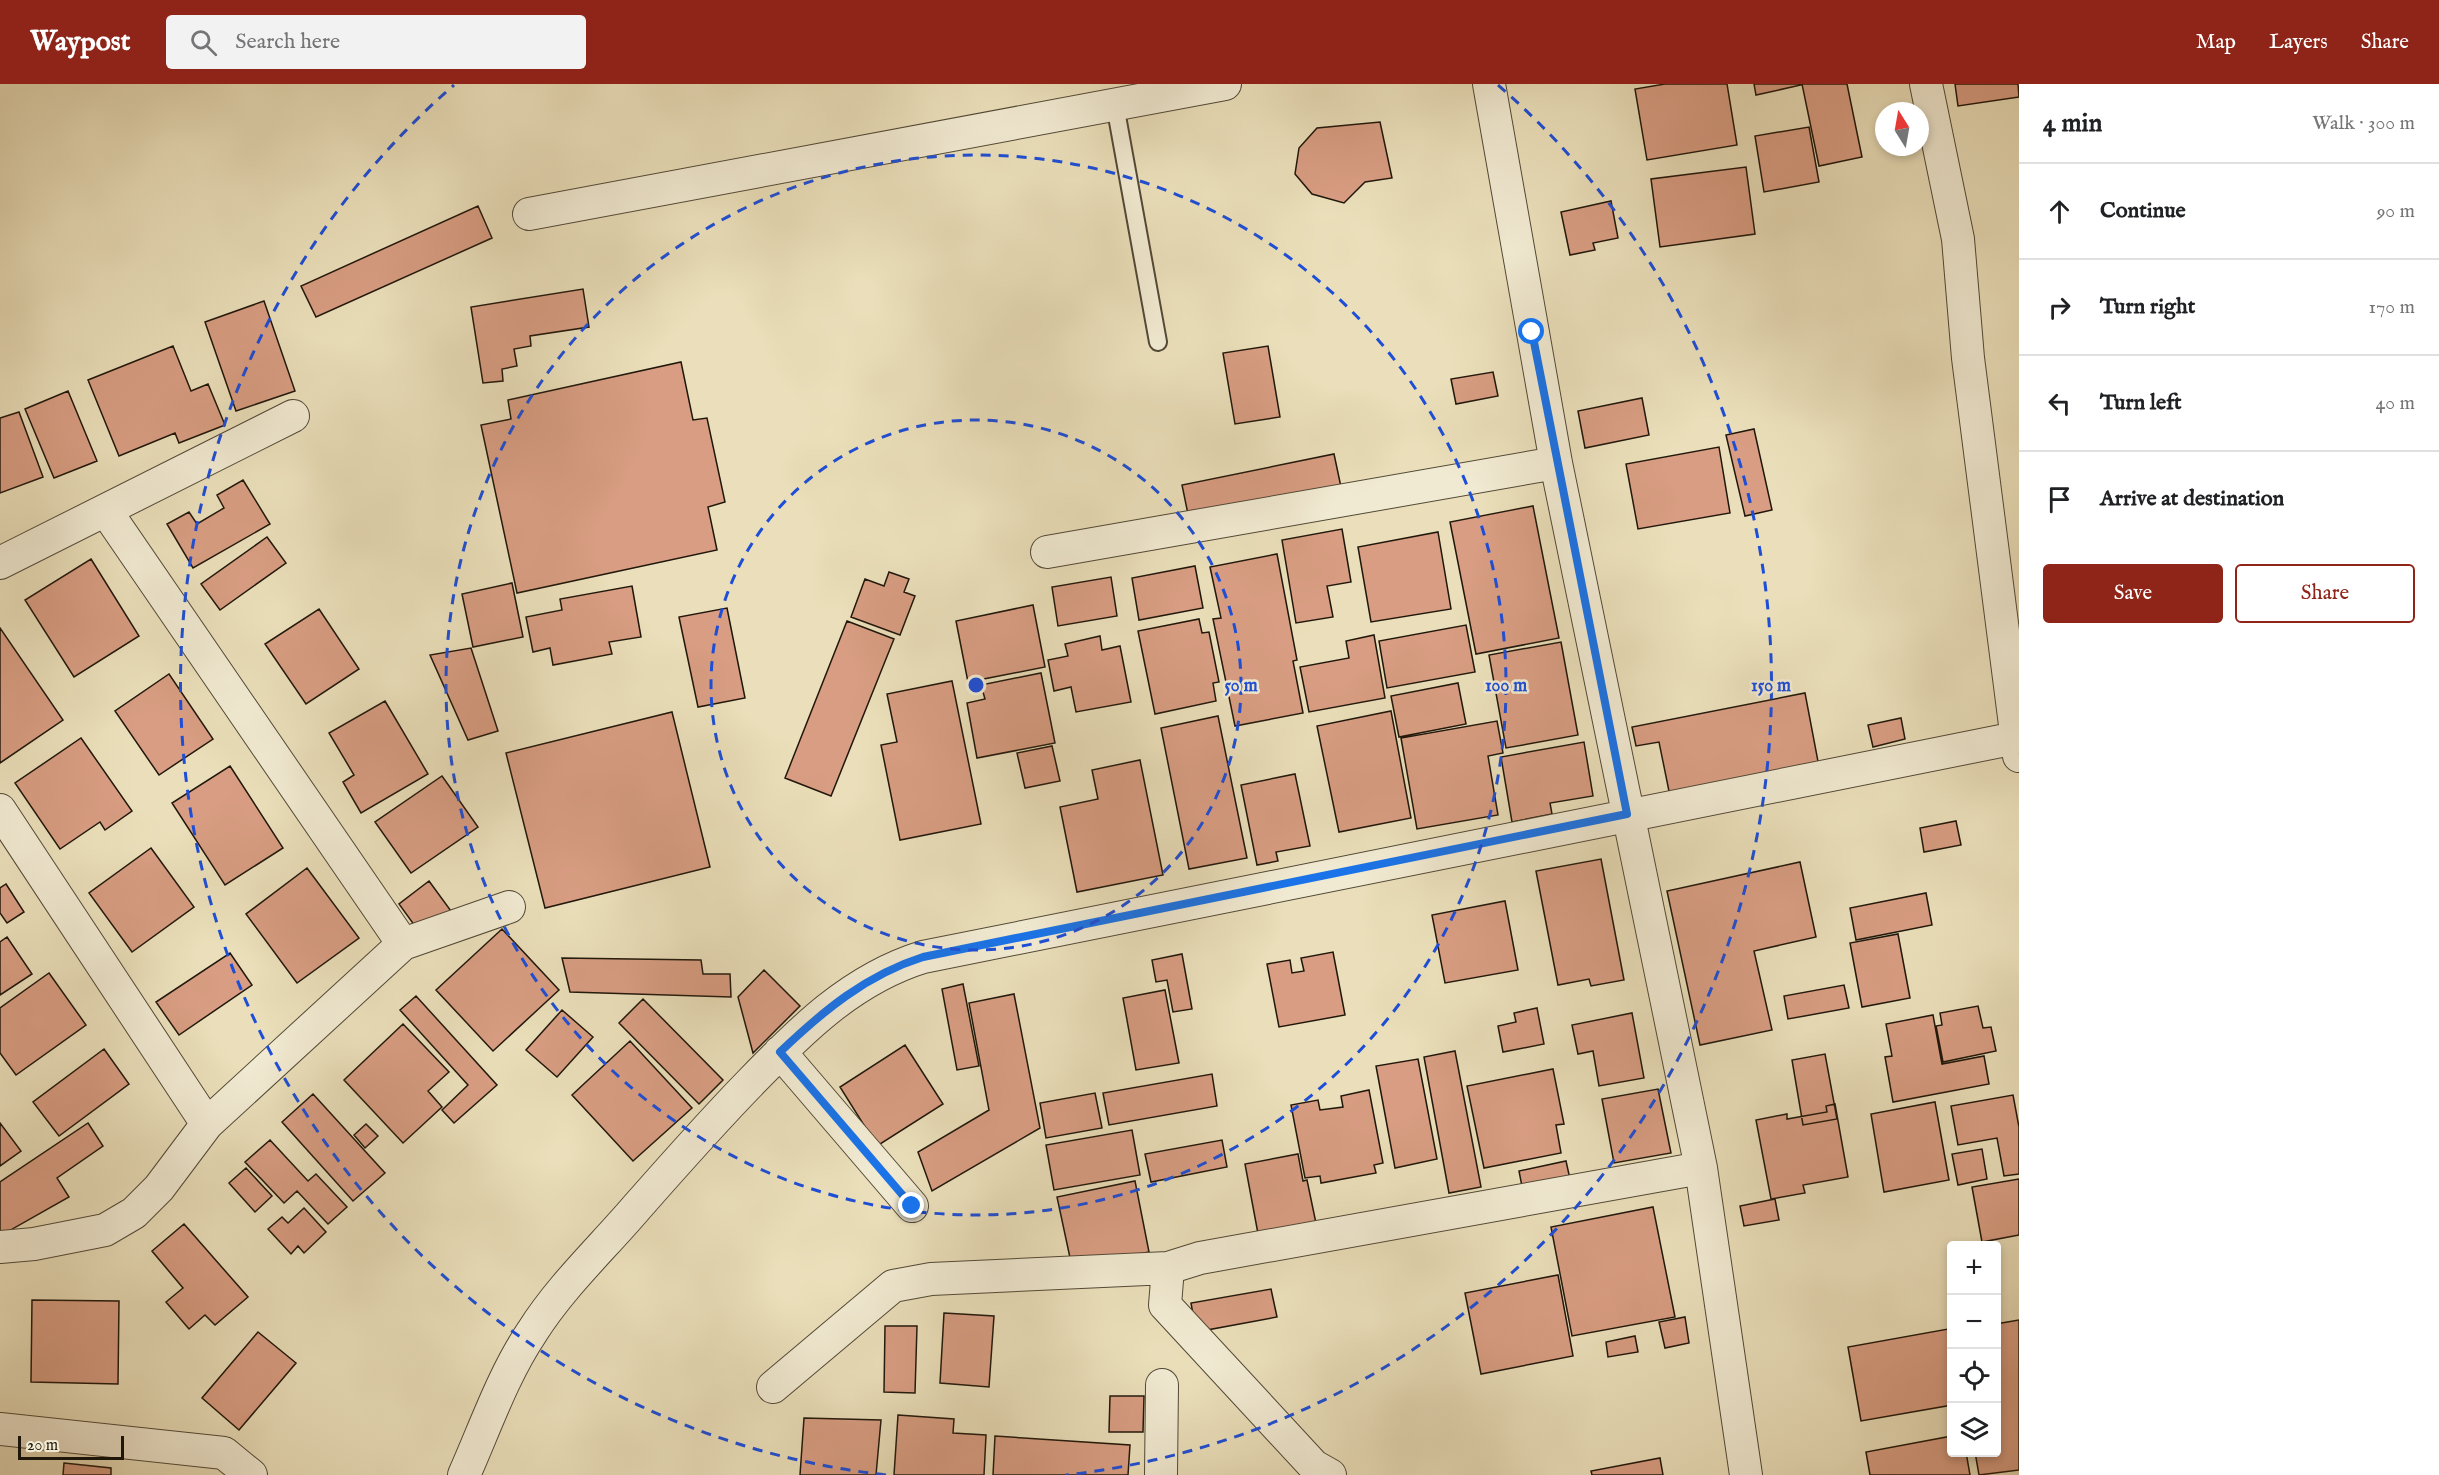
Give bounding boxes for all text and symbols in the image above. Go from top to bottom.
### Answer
search box [166,15,586,69]
text: Waypost [30,25,130,60]
icon: search [187,26,220,59]
text: Search here [235,28,340,56]
text: Map [2196,29,2236,56]
text: Layers [2269,29,2328,56]
text: Share [2361,29,2409,56]
north arrow [1875,102,1929,156]
text: 4 min [2043,107,2102,140]
text: Walk · 300 m [2312,111,2415,136]
icon: ahead [2043,195,2076,228]
text: Continue [2100,197,2186,225]
text: 90 m [2377,199,2415,224]
icon: right [2043,291,2076,324]
text: Turn right [2100,293,2195,321]
text: 170 m [2369,295,2415,320]
route start [1518,318,1544,344]
icon: left [2043,387,2076,420]
text: Turn left [2100,389,2182,417]
text: 40 m [2376,391,2415,416]
icon: arrive [2043,483,2076,516]
text: Arrive at destination [2100,485,2284,513]
button: Save [2043,564,2223,623]
button: Share [2235,564,2415,623]
centre of rings [966,675,986,695]
text: 50 m [1224,675,1258,698]
text: 100 m [1485,675,1527,698]
text: 150 m [1751,675,1791,698]
route end [898,1192,924,1218]
map controls [1947,1241,2001,1457]
button: + [1947,1241,2001,1295]
button: − [1947,1295,2001,1349]
button: locate [1947,1349,2001,1403]
button: layers [1947,1403,2001,1457]
scale bar [18,1433,124,1460]
text: 20 m [27,1436,58,1456]

